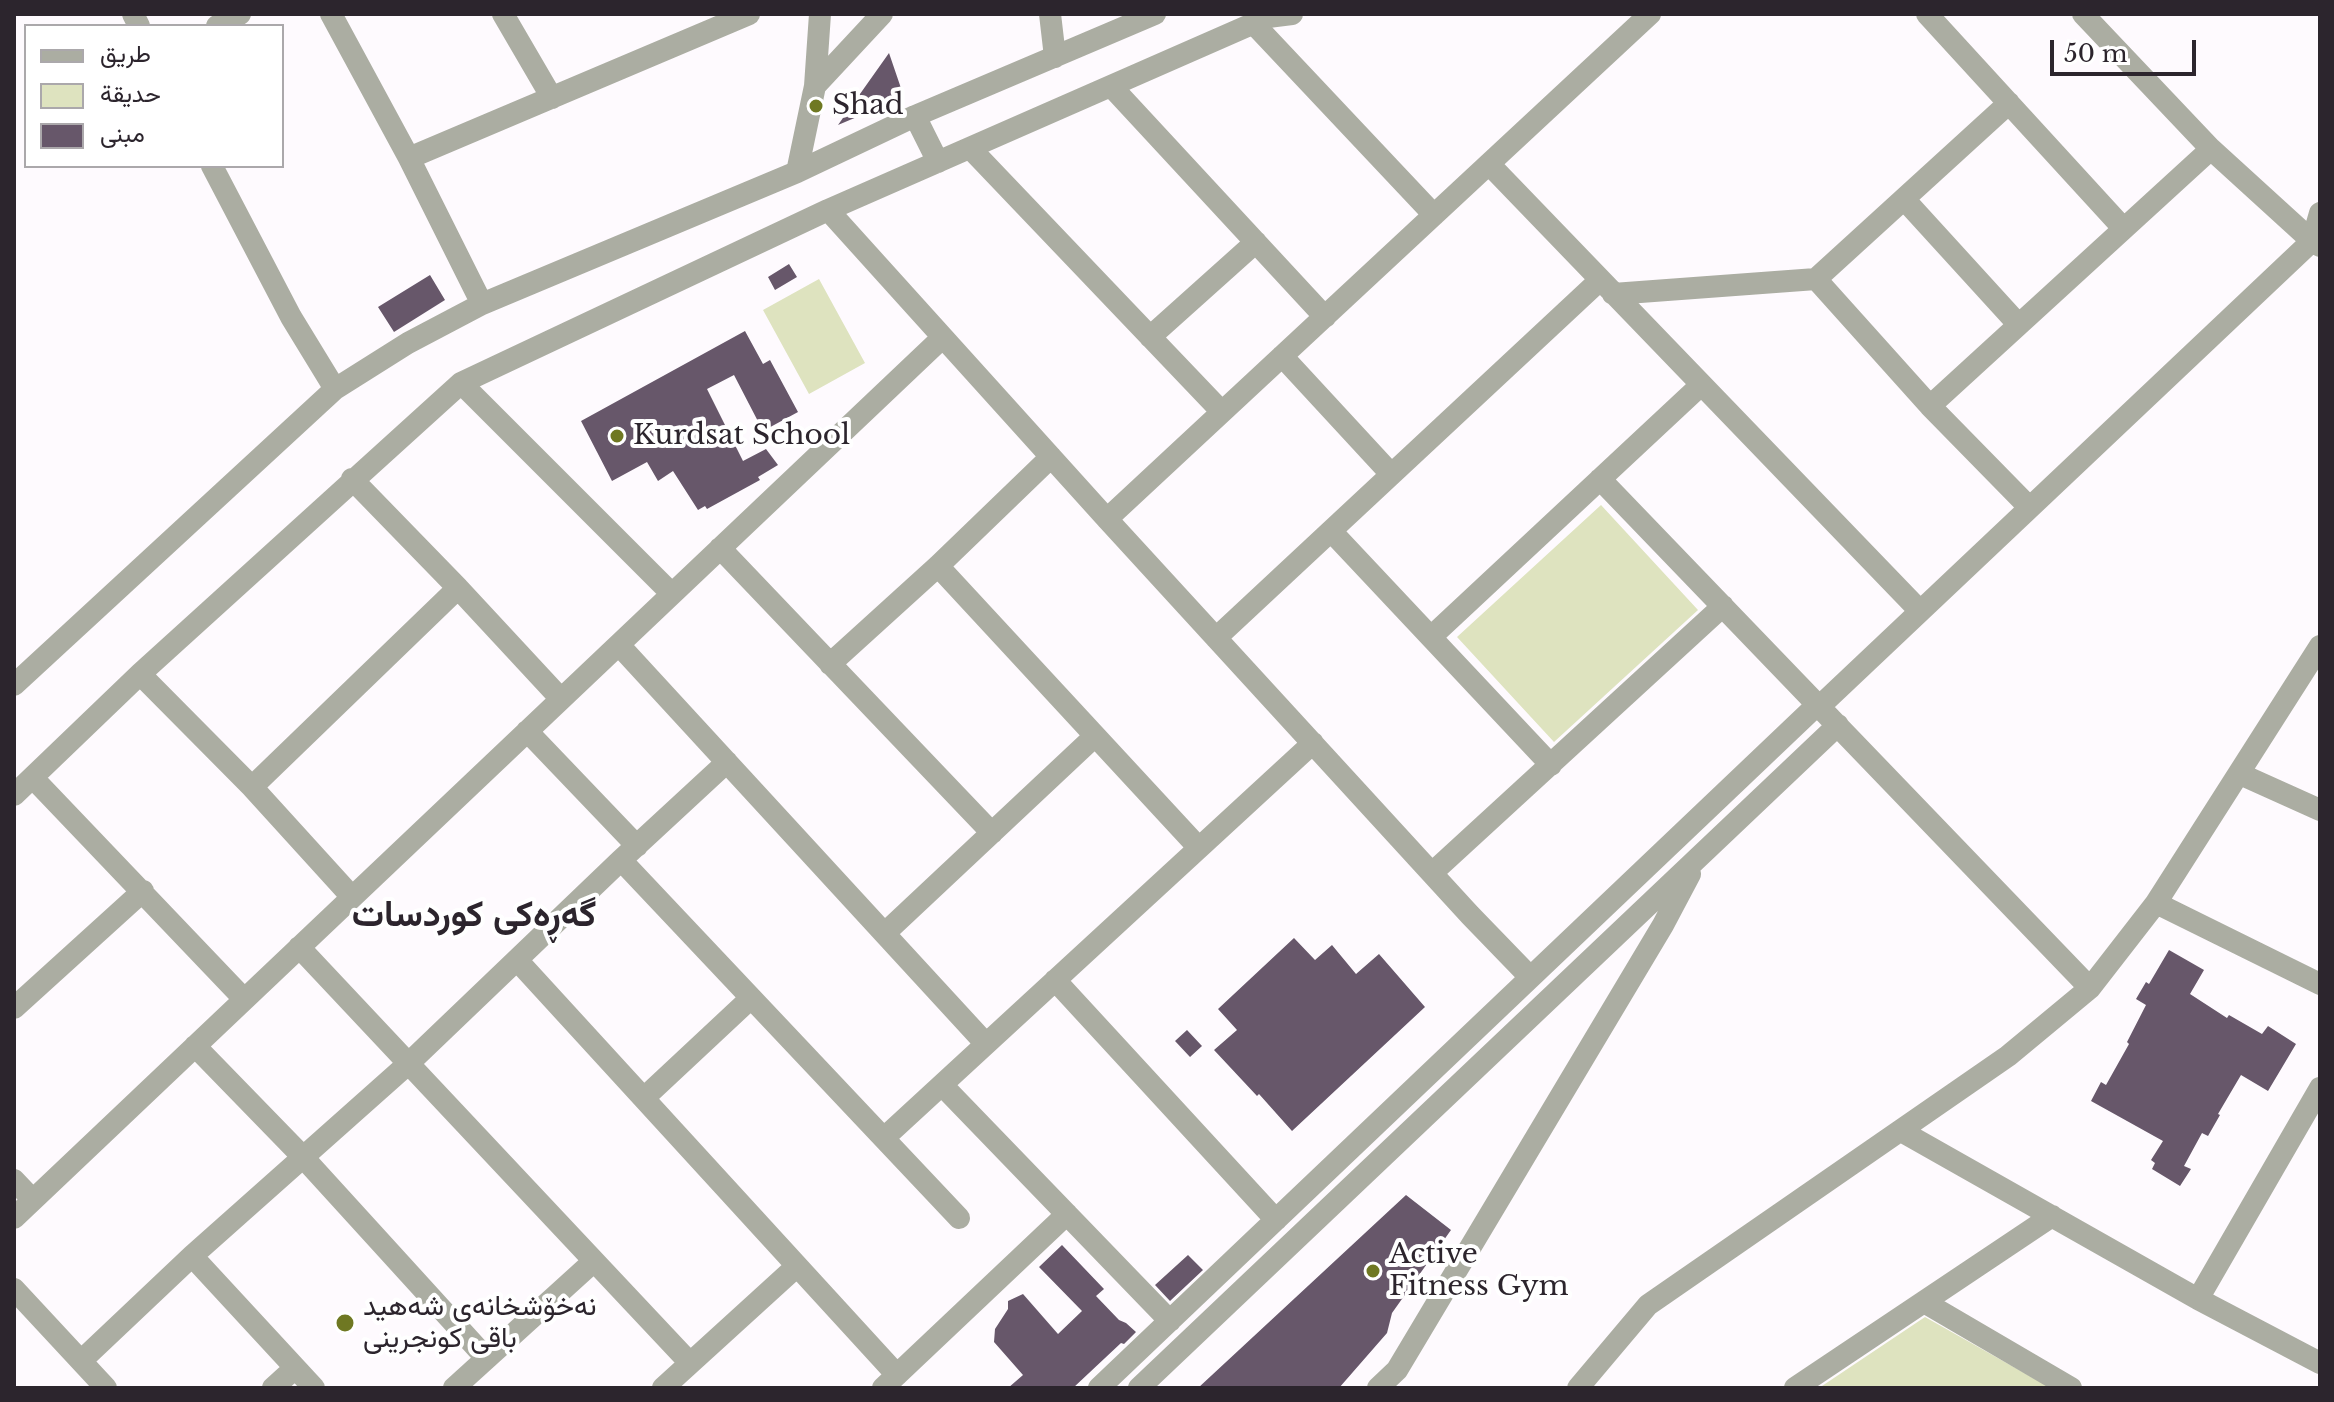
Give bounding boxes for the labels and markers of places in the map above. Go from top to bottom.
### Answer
place label: Shad [832,89,904,123]
marker: Shad [807,97,825,115]
place label: Kurdsat School [633,419,850,453]
marker: Kurdsat School [608,427,626,445]
place label: Active Fitness Gym [1389,1238,1569,1304]
marker: Active Fitness Gym [1364,1262,1382,1280]
place label: نەخۆشخانەی شەهید باقی کونجرینی [363,1290,597,1356]
marker: نەخۆشخانەی شەهید باقی کونجرینی [334,1312,356,1334]

